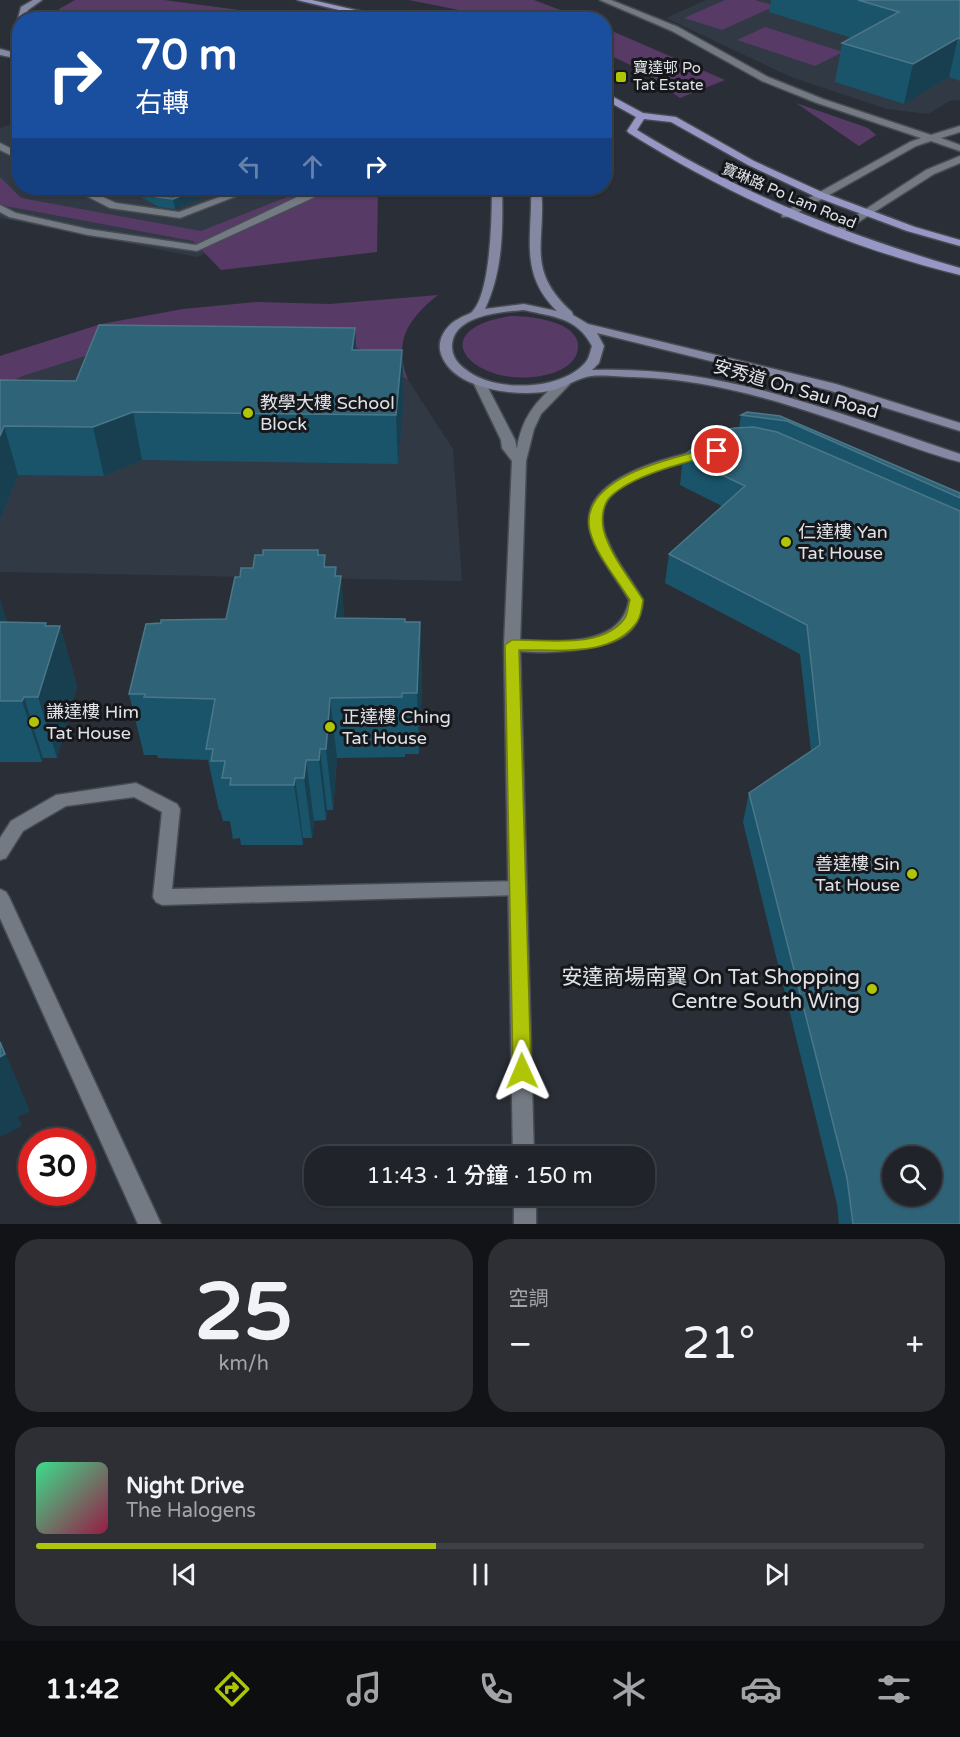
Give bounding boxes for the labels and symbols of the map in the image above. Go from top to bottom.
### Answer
place label: 寶達邨 Po Tat Estate [633,59,704,94]
marker: 寶達邨 Po Tat Estate [614,70,628,84]
street label: 寶琳路 Po Lam Road [719,160,859,232]
street label: 安秀道 On Sau Road [711,355,881,423]
place label: 教學大樓 School Block [260,392,395,435]
marker: 教學大樓 School Block [241,406,255,420]
pin [691,425,742,476]
place label: 仁達樓 Yan Tat House [798,521,888,564]
marker: 仁達樓 Yan Tat House [779,535,793,549]
place label: 謙達樓 Him Tat House [46,701,139,744]
place label: 正達樓 Ching Tat House [342,706,451,749]
marker: 謙達樓 Him Tat House [27,715,41,729]
marker: 正達樓 Ching Tat House [323,720,337,734]
place label: 善達樓 Sin Tat House [815,853,900,896]
marker: 善達樓 Sin Tat House [905,867,919,881]
place label: 安達商場南翼 On Tat Shopping Centre South Wing [561,965,860,1014]
marker: 安達商場南翼 On Tat Shopping Centre South Wing [865,982,879,996]
position arrow [490,1039,554,1103]
speed limit sign: 30 [18,1128,96,1206]

